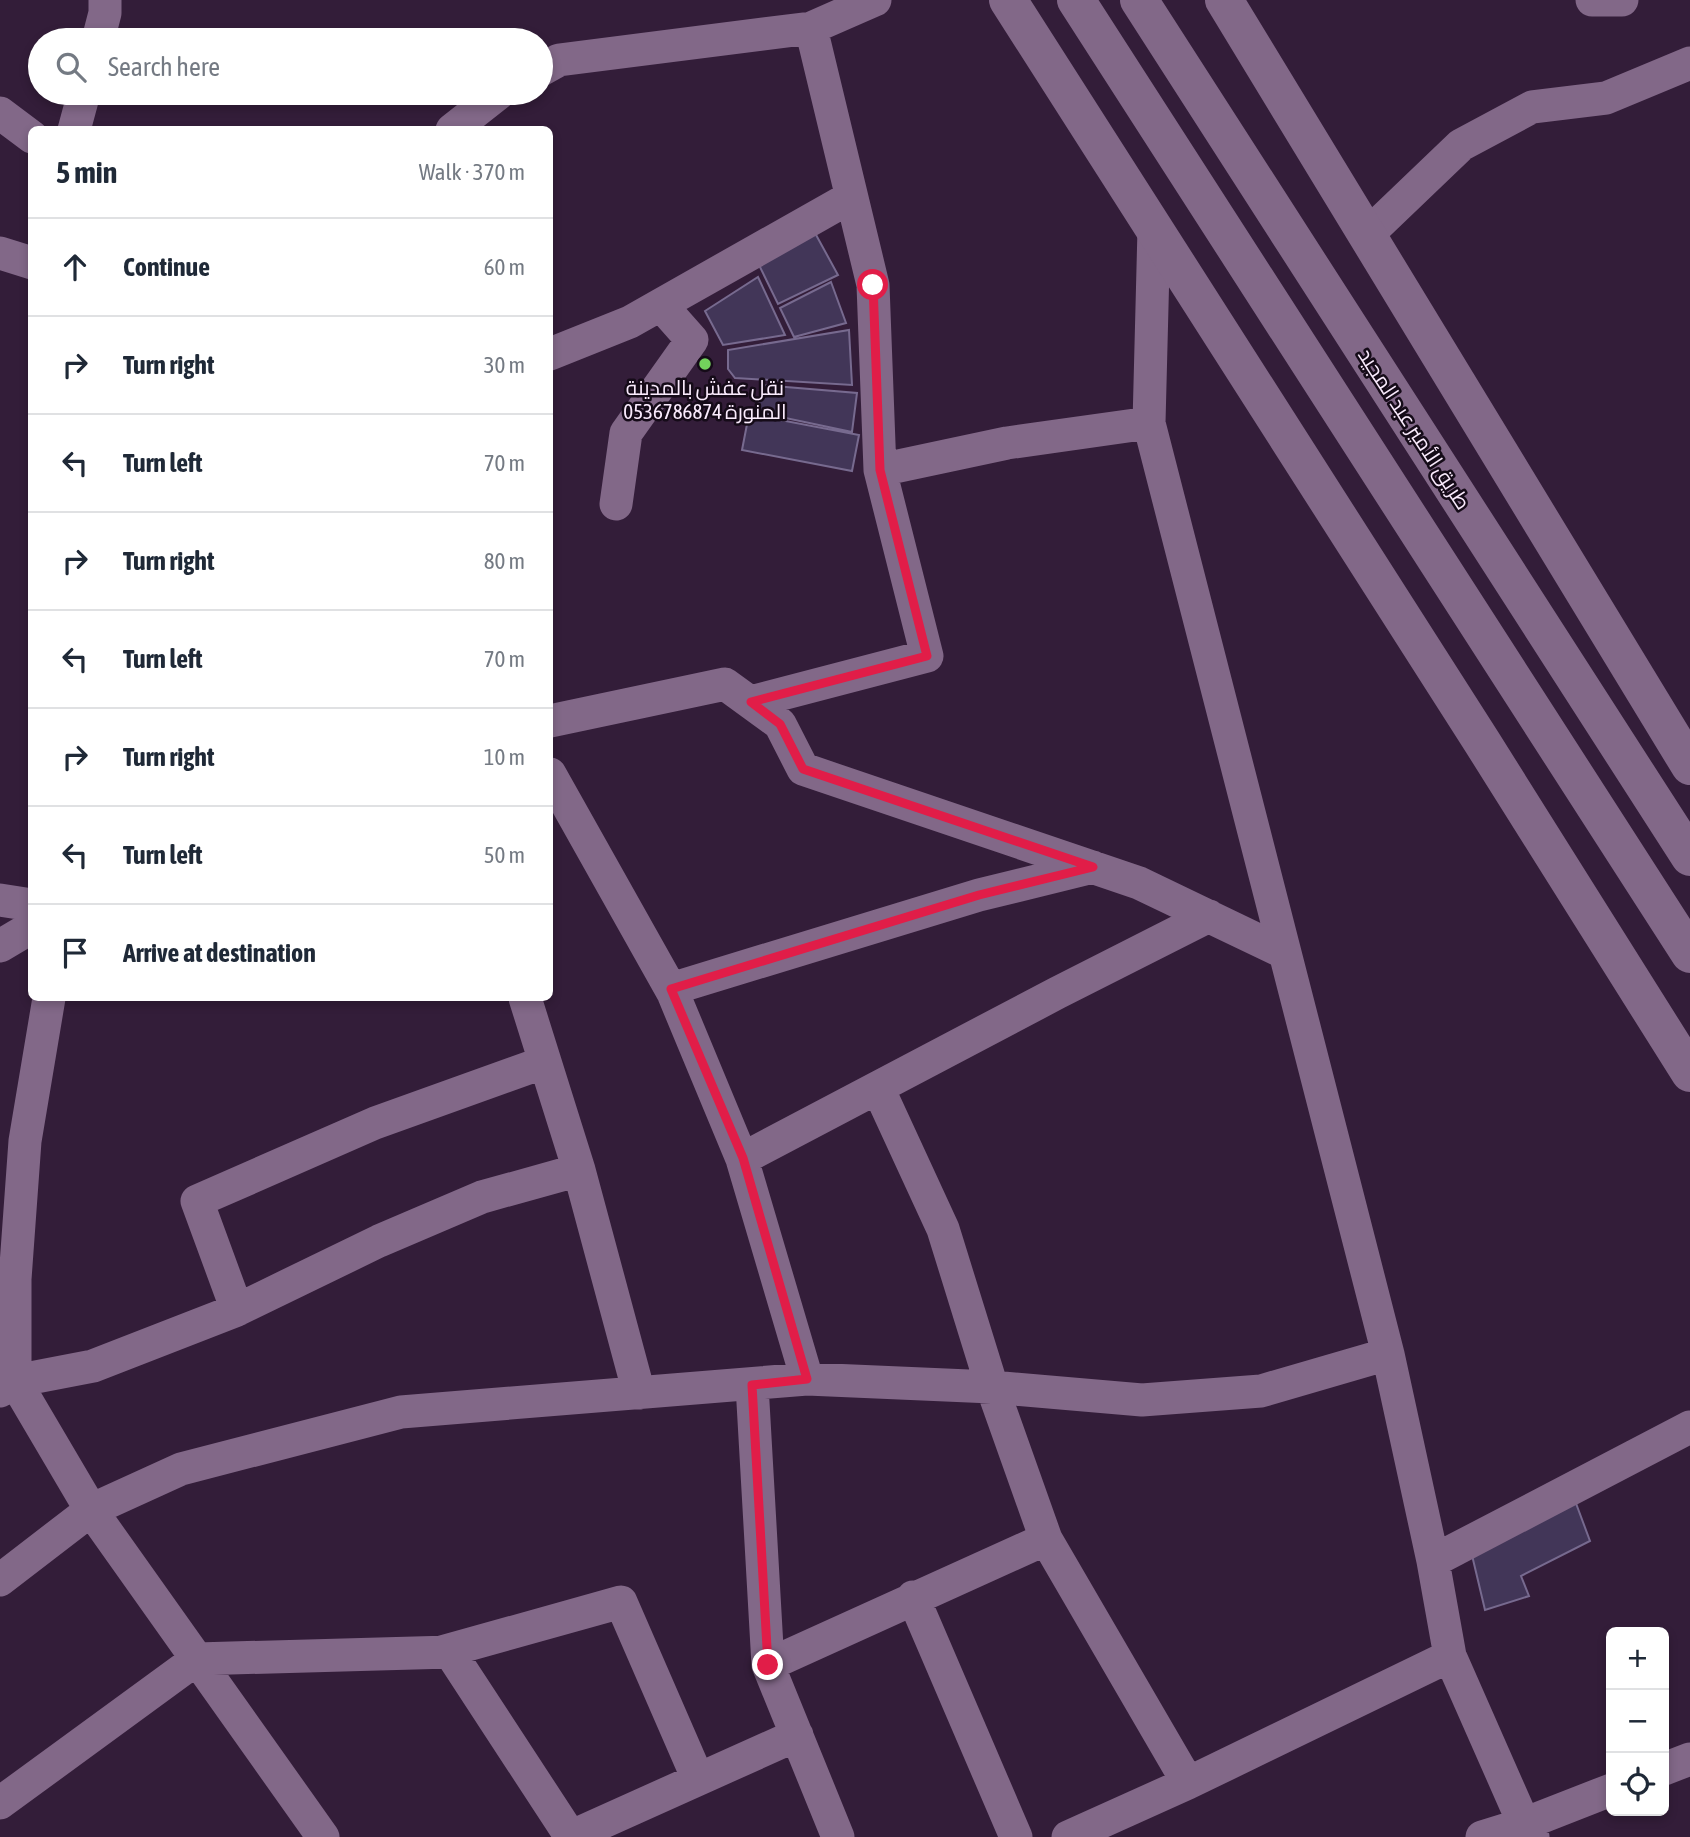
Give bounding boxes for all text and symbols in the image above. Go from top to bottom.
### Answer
search box [28,28,553,105]
icon: search [52,48,90,86]
text: Search here [108,52,220,82]
text: 5 min [56,155,117,189]
text: Walk · 370 m [419,159,525,185]
icon: ahead [56,248,94,286]
text: Continue [123,252,210,282]
text: 60 m [484,254,525,280]
route start [857,269,888,300]
street label: طريق الأمير عبد المجيد [1352,343,1476,515]
icon: right [56,346,94,384]
text: Turn right [123,350,214,380]
text: 30 m [484,352,525,378]
marker: نقل عفش بالمدينة المنورة 0536786874 [697,356,713,372]
place label: نقل عفش بالمدينة المنورة 0536786874 [623,375,787,424]
icon: left [56,444,94,482]
text: Turn left [123,448,203,478]
text: 70 m [484,450,525,476]
icon: right [56,542,94,580]
text: Turn right [123,546,214,576]
text: 80 m [484,548,525,574]
icon: left [56,640,94,678]
text: Turn left [123,644,203,674]
text: 70 m [484,646,525,672]
icon: right [56,738,94,776]
text: Turn right [123,742,214,772]
text: 10 m [484,744,525,770]
icon: left [56,836,94,874]
text: Turn left [123,840,203,870]
text: 50 m [484,842,525,868]
icon: arrive [56,934,94,972]
text: Arrive at destination [123,938,316,968]
map controls [1606,1627,1669,1816]
button: + [1606,1627,1669,1690]
route end [752,1649,783,1680]
button: − [1606,1690,1669,1753]
button: locate [1606,1753,1669,1816]

